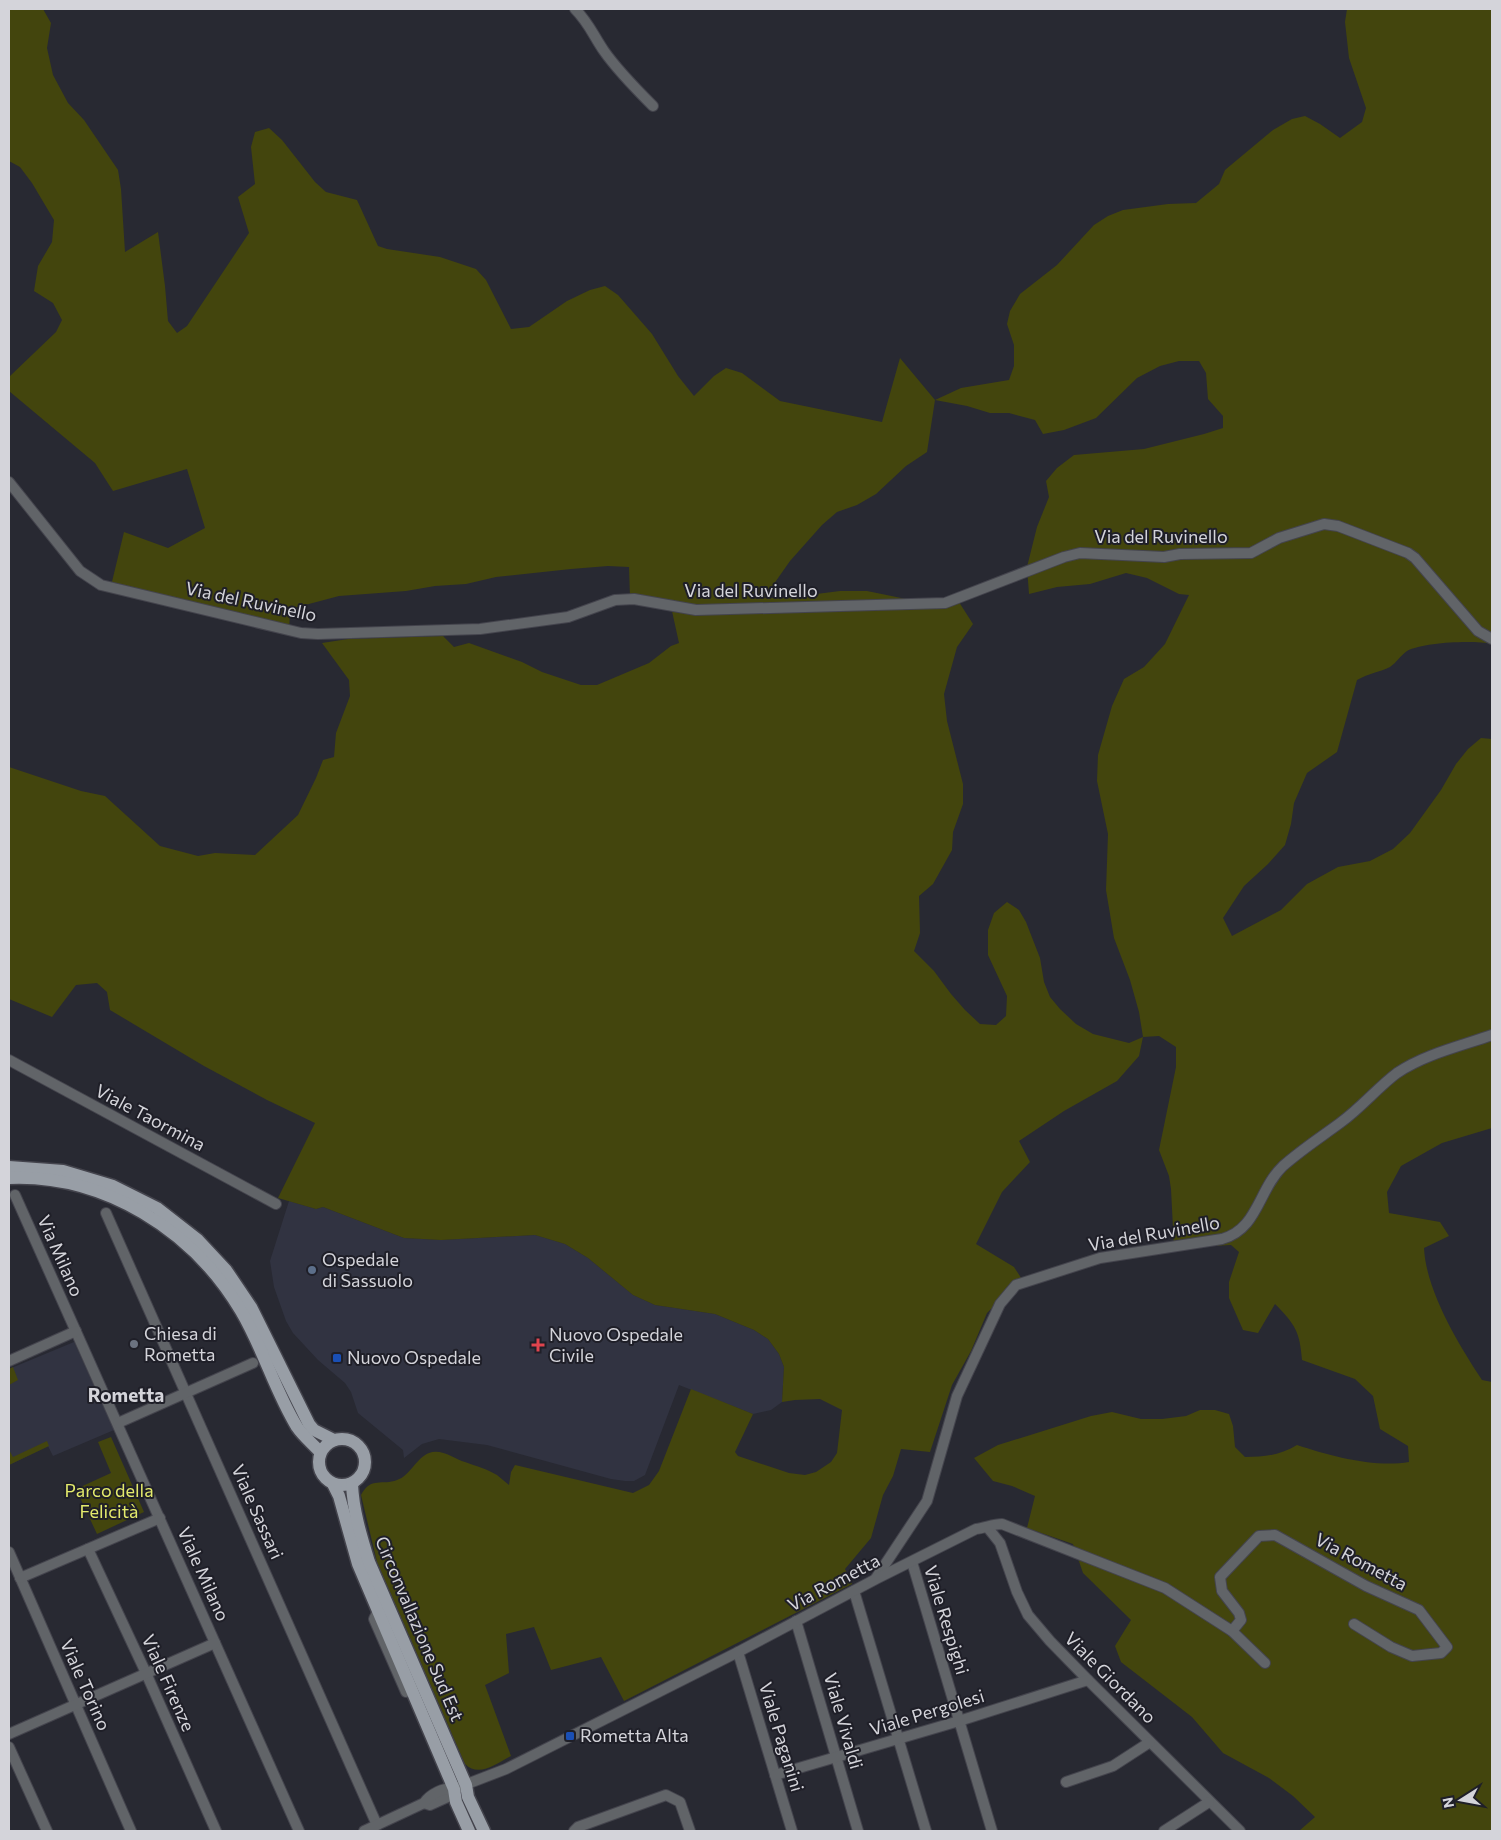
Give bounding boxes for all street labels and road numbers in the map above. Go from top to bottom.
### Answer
street label: Via del Ruvinello [1094,525,1228,547]
street label: Via del Ruvinello [184,576,319,626]
street label: Via del Ruvinello [684,579,818,601]
street label: Viale Taormina [92,1079,209,1155]
street label: Via Milano [33,1211,89,1300]
street label: Via del Ruvinello [1086,1211,1221,1255]
street label: Viale Sassari [227,1461,289,1562]
street label: Viale Milano [173,1523,234,1624]
street label: Via Rometta [1312,1528,1411,1595]
street label: Circonvallazione Sud Est [371,1533,469,1724]
street label: Via Rometta [784,1549,883,1616]
street label: Viale Respighi [920,1562,974,1677]
street label: Viale Giordano [1060,1627,1161,1728]
street label: Viale Firenze [138,1631,200,1735]
street label: Viale Torino [56,1635,116,1734]
street label: Viale Vivaldi [820,1670,868,1771]
street label: Viale Paganini [755,1679,809,1794]
street label: Viale Pergolesi [867,1684,987,1740]

